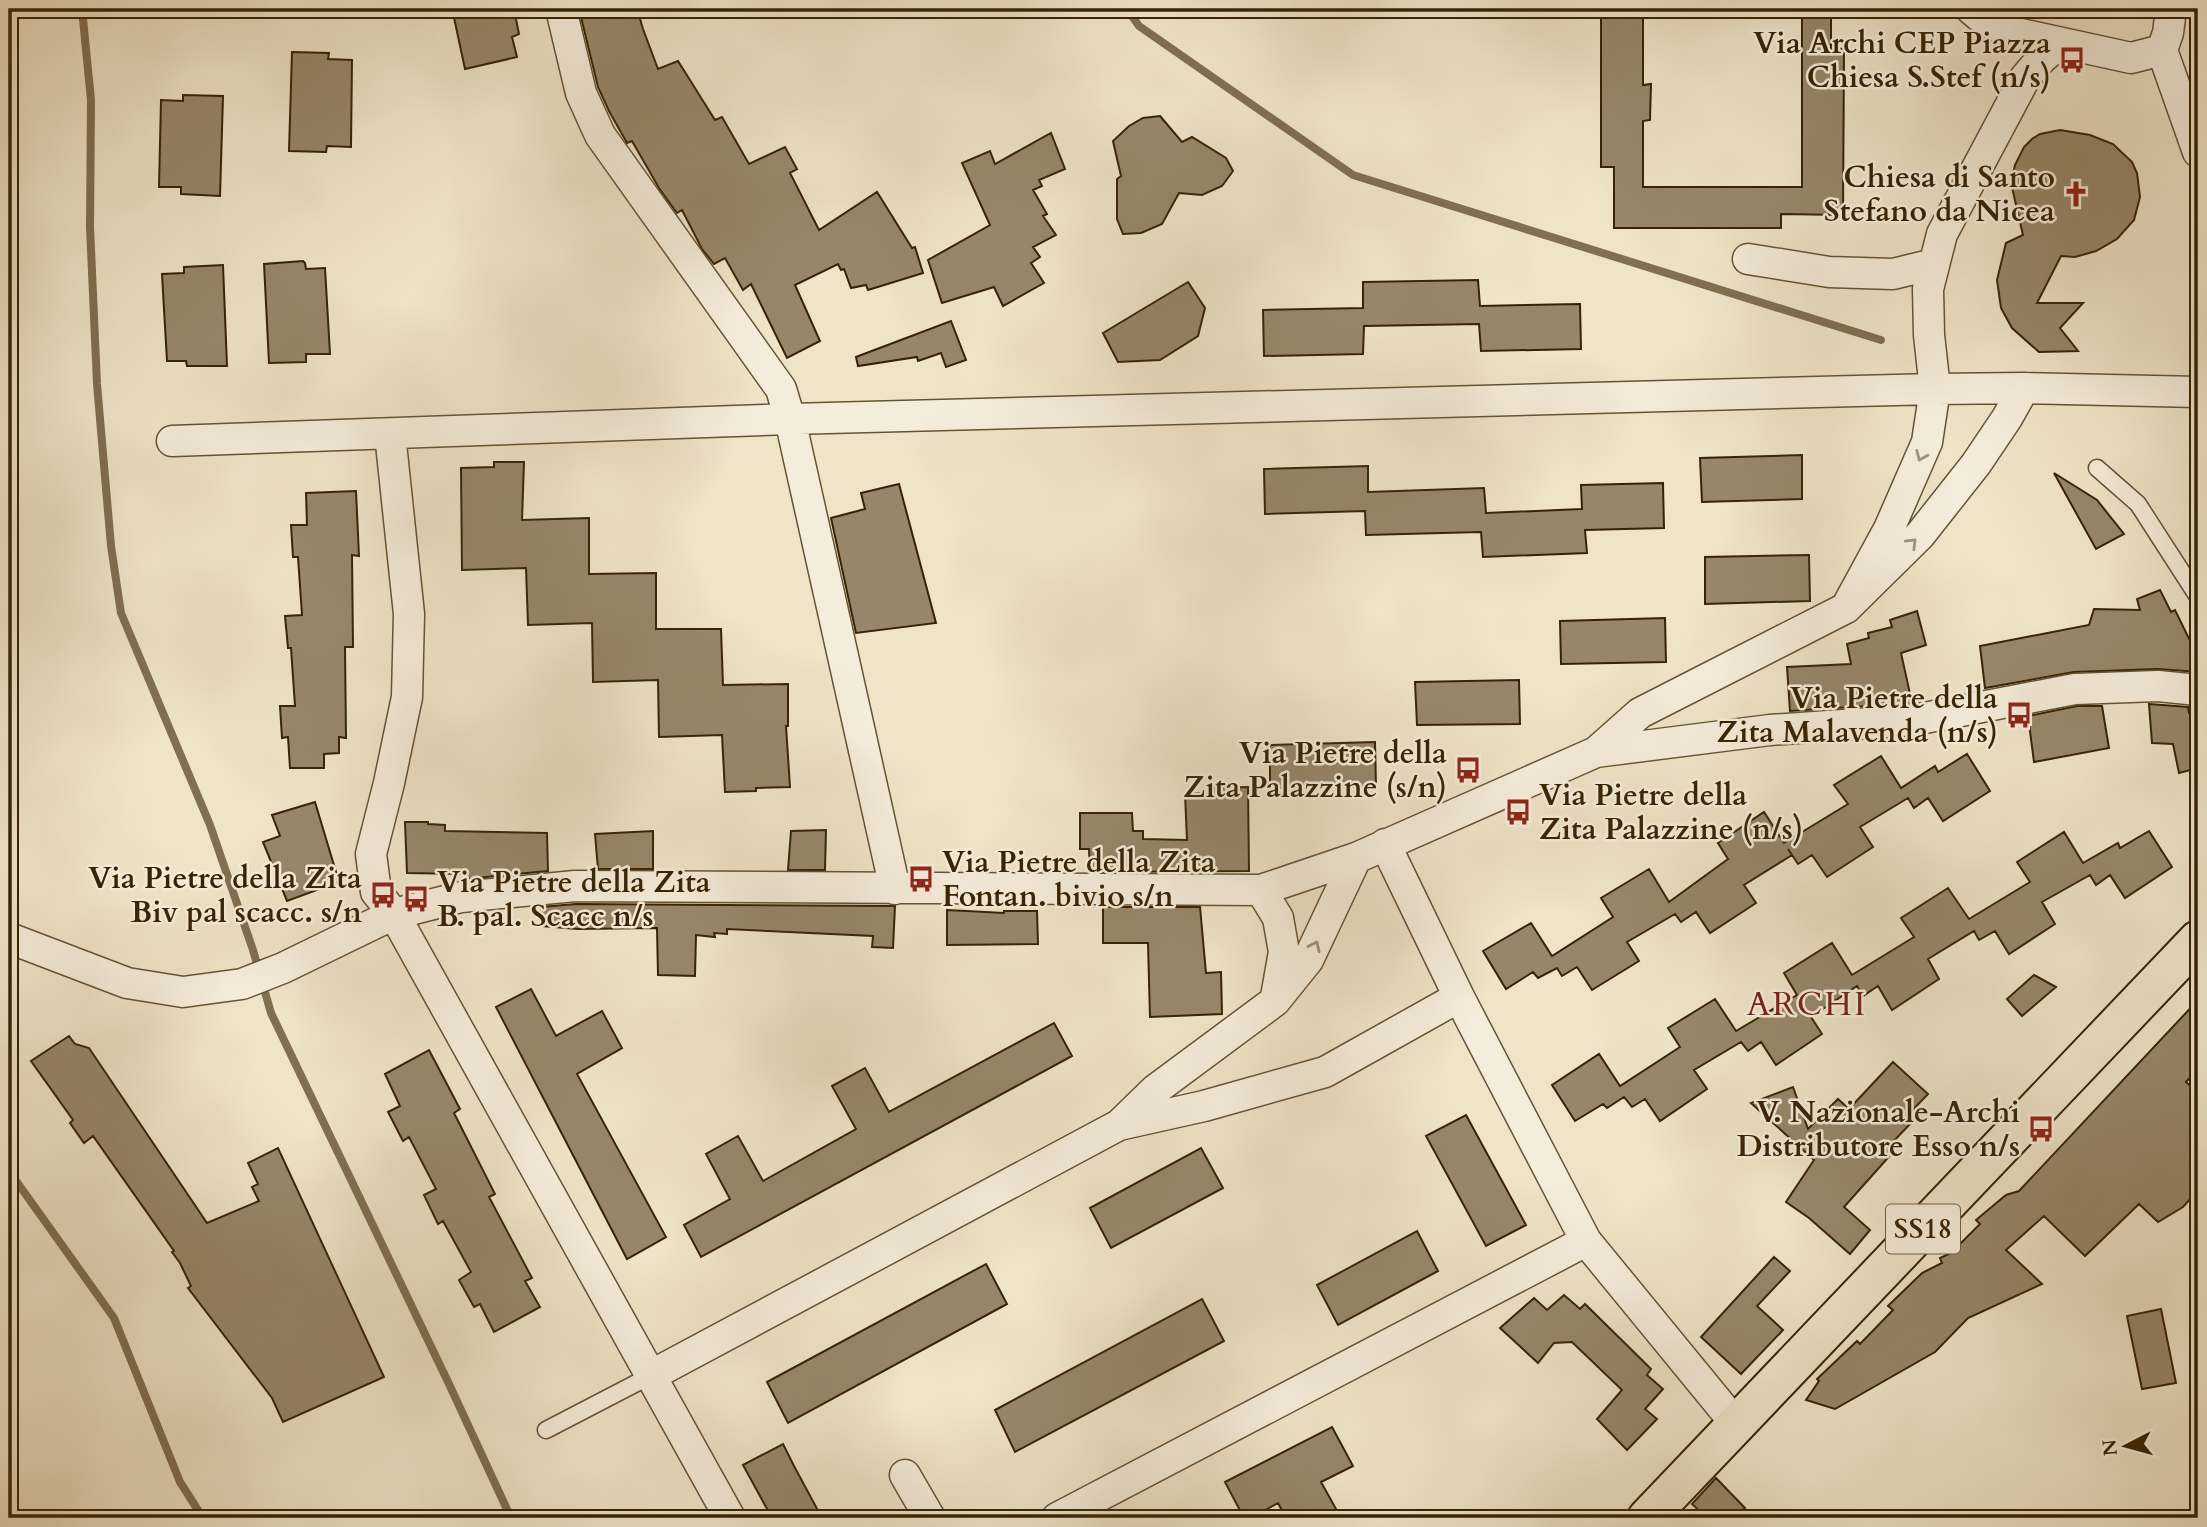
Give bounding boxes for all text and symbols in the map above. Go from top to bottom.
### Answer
place label: Via Archi CEP Piazza Chiesa S.Stef (n/s) [1753,23,2051,98]
bus stop icon: Via Archi CEP Piazza Chiesa S.Stef (n/s) [2057,45,2087,75]
place label: Chiesa di Santo Stefano da Nicea [1824,157,2055,232]
church icon: Chiesa di Santo Stefano da Nicea [2061,179,2091,209]
one-way arrow [1915,448,1929,461]
one-way arrow [1904,538,1917,551]
place label: Via Pietre della Zita Malavenda (n/s) [1717,678,1998,753]
bus stop icon: Via Pietre della Zita Malavenda (n/s) [2004,700,2034,730]
place label: Via Pietre della Zita Palazzine (s/n) [1183,733,1447,808]
bus stop icon: Via Pietre della Zita Palazzine (s/n) [1453,755,1483,785]
place label: Via Pietre della Zita Palazzine (n/s) [1539,775,1803,850]
bus stop icon: Via Pietre della Zita Palazzine (n/s) [1503,797,1533,827]
place label: Via Pietre della Zita Fontan. bivio s/n [942,842,1216,917]
place label: Via Pietre della Zita Biv pal scacc. s/n [88,858,362,933]
place label: Via Pietre della Zita B. pal. Scacc n/s [437,862,711,937]
bus stop icon: Via Pietre della Zita Fontan. bivio s/n [906,864,936,894]
bus stop icon: Via Pietre della Zita Biv pal scacc. s/n [368,880,398,910]
bus stop icon: Via Pietre della Zita B. pal. Scacc n/s [401,884,431,914]
one-way arrow [1307,941,1321,953]
district label: ARCHI [1747,982,1867,1027]
place label: V. Nazionale-Archi Distributore Esso n/s [1737,1092,2020,1167]
bus stop icon: V. Nazionale-Archi Distributore Esso n/s [2026,1114,2056,1144]
road number: SS18 [1886,1204,1960,1254]
north arrow [2092,1412,2162,1482]
text: N [2096,1438,2124,1457]

